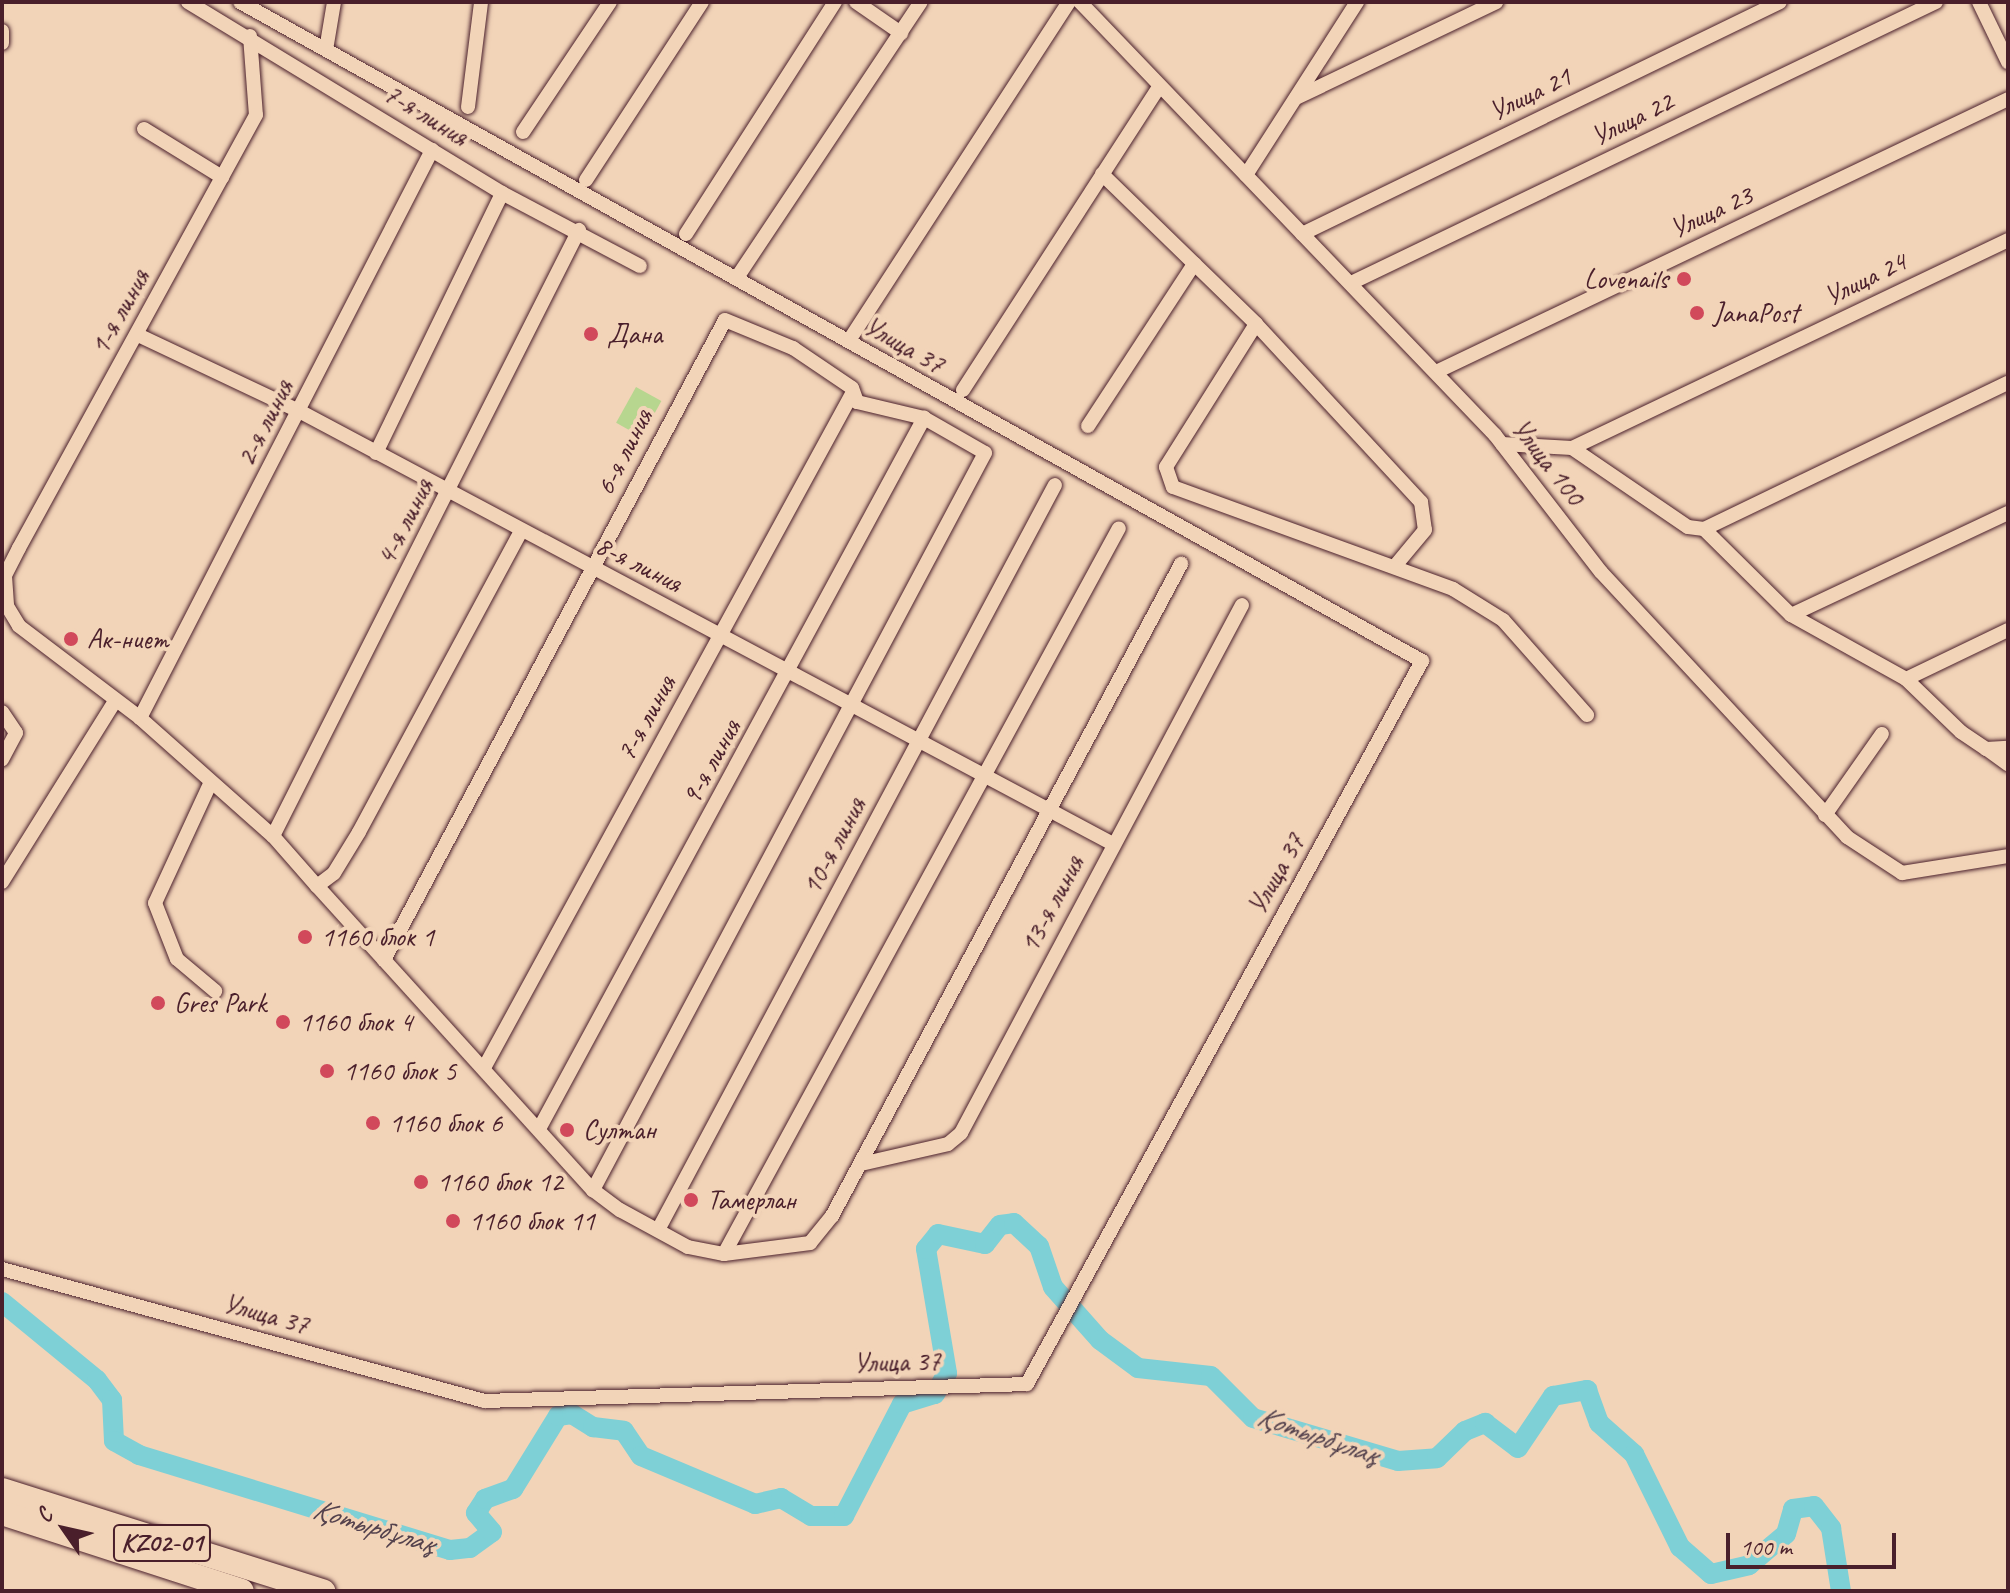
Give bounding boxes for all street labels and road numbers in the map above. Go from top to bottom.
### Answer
street label: Улица 21 [1483,60,1577,128]
street label: 7-я линия [378,76,474,154]
street label: Улица 22 [1585,85,1679,153]
street label: Улица 23 [1664,178,1758,246]
street label: Улица 24 [1818,245,1912,313]
street label: 1-я линия [83,264,157,360]
street label: Улица 37 [858,309,950,381]
street label: 2-я линия [229,374,301,472]
street label: 6-я линия [588,403,660,501]
street label: Улица 100 [1504,412,1592,512]
street label: 4-я линия [369,473,441,571]
street label: 8-я линия [590,528,688,600]
street label: 7-я линия [609,670,683,766]
street label: 9-я линия [674,714,748,810]
street label: 10-я линия [795,792,873,900]
street label: Улица 37 [1240,828,1312,920]
street label: 13-я линия [1013,850,1091,958]
street label: Улица 37 [219,1286,313,1342]
street label: Улица 37 [853,1344,941,1380]
road number: KZ02-01 [112,1521,212,1565]

